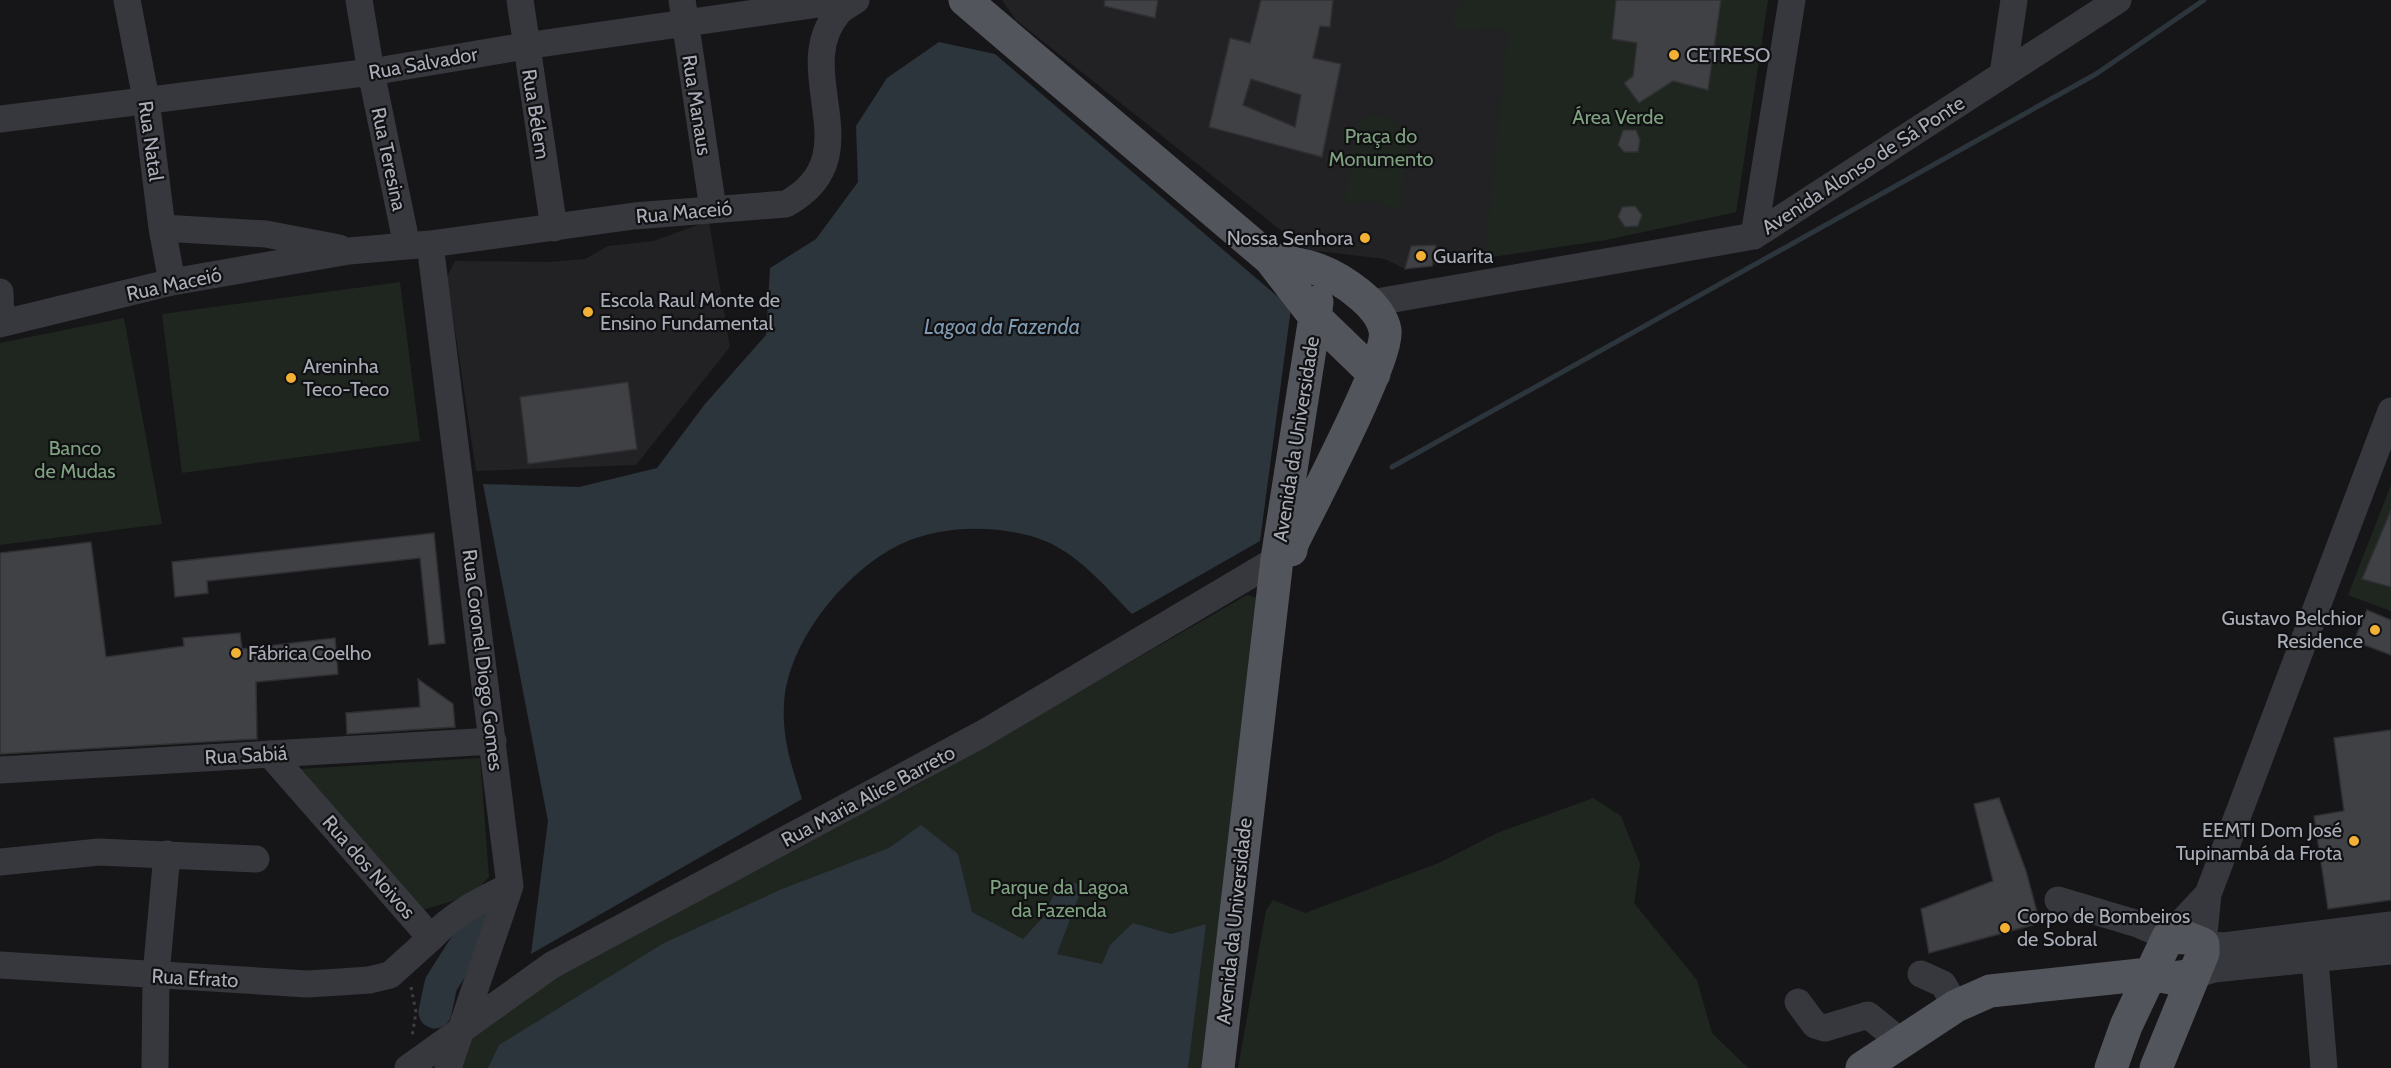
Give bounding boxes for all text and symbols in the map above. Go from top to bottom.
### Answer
street label: Rua Salvador [367,42,480,84]
place label: CETRESO [1686,43,1770,67]
marker: CETRESO [1667,48,1681,62]
street label: Rua Manaus [677,53,717,157]
street label: Rua Bélem [517,67,555,161]
street label: Avenida Alonso de Sá Ponte [1757,90,1969,240]
street label: Rua Natal [133,99,169,183]
street label: Rua Teresina [366,105,412,213]
park label: Área Verde [1572,105,1664,129]
park label: Praça do Monumento [1328,124,1434,171]
street label: Rua Maceió [635,196,733,228]
place label: Nossa Senhora [1227,226,1353,250]
marker: Nossa Senhora [1358,231,1372,245]
place label: Guarita [1433,244,1494,268]
marker: Guarita [1414,249,1428,263]
street label: Rua Maceió [124,262,224,306]
place label: Escola Raul Monte de Ensino Fundamental [600,288,780,335]
marker: Escola Raul Monte de Ensino Fundamental [581,305,595,319]
water label: Lagoa da Fazenda [924,314,1080,339]
street label: Avenida da Universidade [1268,335,1324,543]
place label: Areninha Teco-Teco [303,354,389,401]
marker: Areninha Teco-Teco [284,371,298,385]
park label: Banco de Mudas [34,436,116,483]
street label: Rua Coronel Diogo Gomes [458,548,508,772]
place label: Gustavo Belchior Residence [2222,606,2364,653]
marker: Gustavo Belchior Residence [2368,623,2382,637]
place label: Fábrica Coelho [248,641,372,665]
marker: Fábrica Coelho [229,646,243,660]
street label: Rua Maria Alice Barreto [777,740,959,852]
street label: Rua Sabiá [204,741,288,769]
street label: Rua dos Noivos [318,810,420,924]
street label: Avenida da Universidade [1211,816,1257,1026]
place label: EEMTI Dom José Tupinambá da Frota [2176,818,2342,865]
marker: EEMTI Dom José Tupinambá da Frota [2347,834,2361,848]
park label: Parque da Lagoa da Fazenda [990,875,1129,922]
place label: Corpo de Bombeiros de Sobral [2017,904,2190,951]
marker: Corpo de Bombeiros de Sobral [1998,921,2012,935]
street label: Rua Efrato [151,964,239,992]

